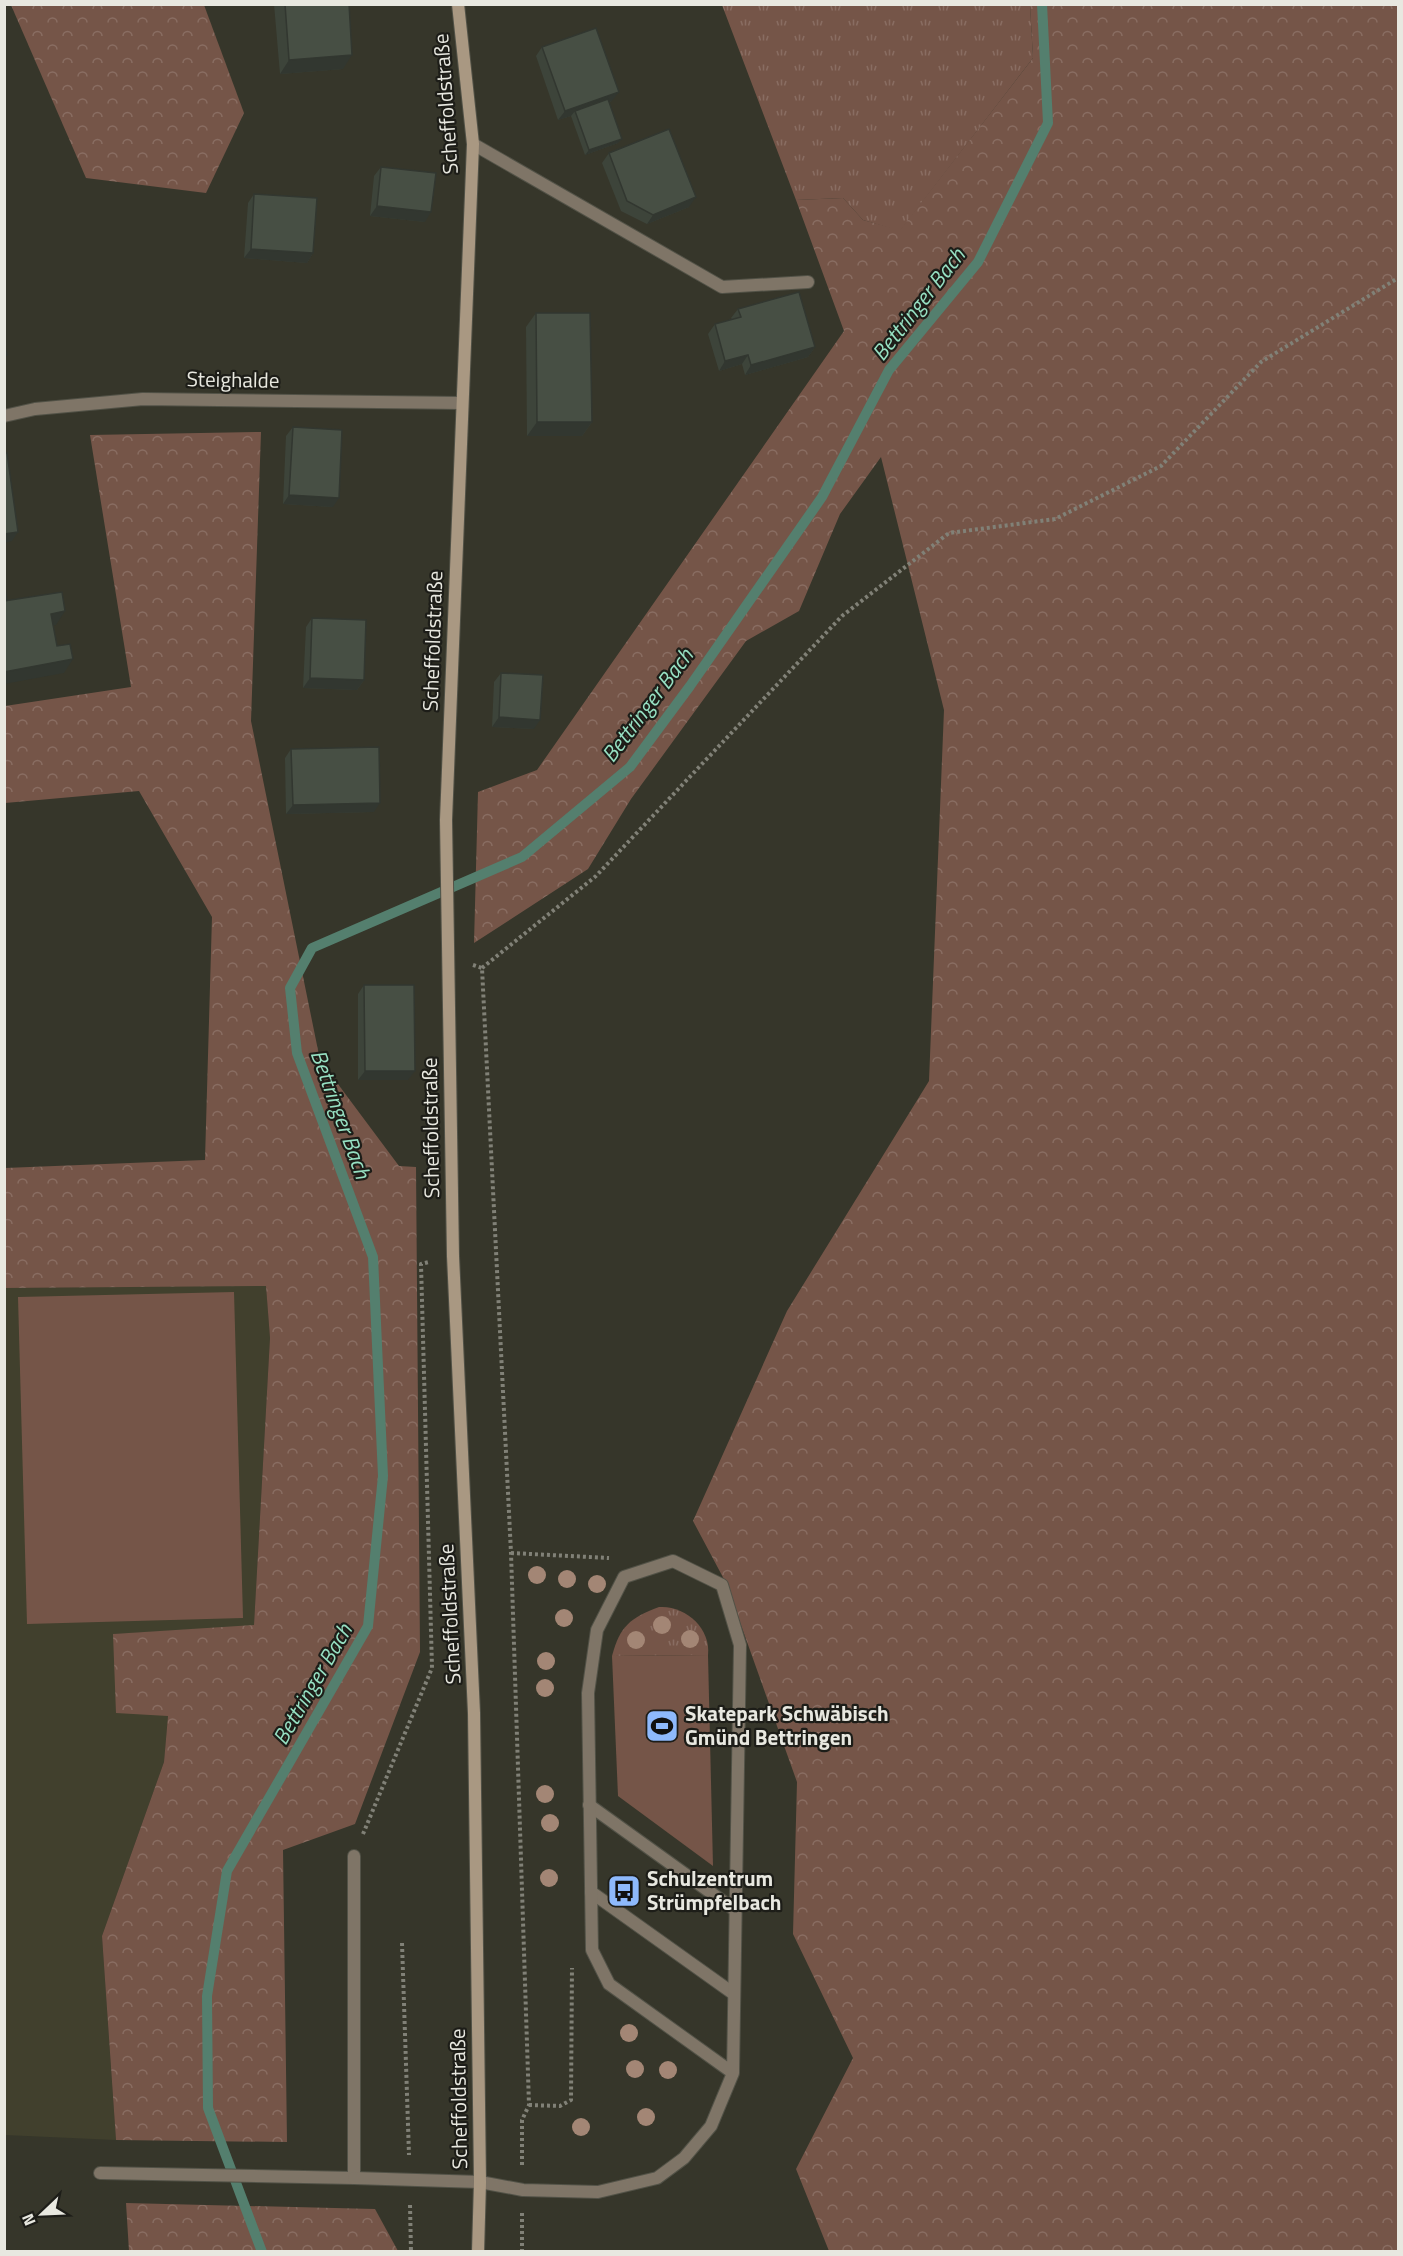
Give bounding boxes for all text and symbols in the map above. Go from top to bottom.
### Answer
street label: Scheffoldstraße [424,33,466,175]
water label: Bettringer Bach [863,239,974,368]
street label: Steighalde [186,362,280,396]
street label: Scheffoldstraße [414,570,450,712]
water label: Bettringer Bach [593,640,702,769]
water label: Bettringer Bach [302,1045,380,1184]
street label: Scheffoldstraße [413,1057,447,1199]
street label: Scheffoldstraße [429,1543,469,1685]
water label: Bettringer Bach [263,1616,361,1751]
place label: Skatepark Schwäbisch Gmünd Bettringen [685,1697,889,1753]
sports icon: Skatepark Schwäbisch Gmünd Bettringen [644,1708,680,1744]
place label: Schulzentrum Strümpfelbach [647,1862,781,1918]
bus stop icon: Schulzentrum Strümpfelbach [606,1873,642,1909]
street label: Scheffoldstraße [441,2028,475,2170]
north arrow [12,2184,72,2244]
text: N [15,2210,41,2230]

